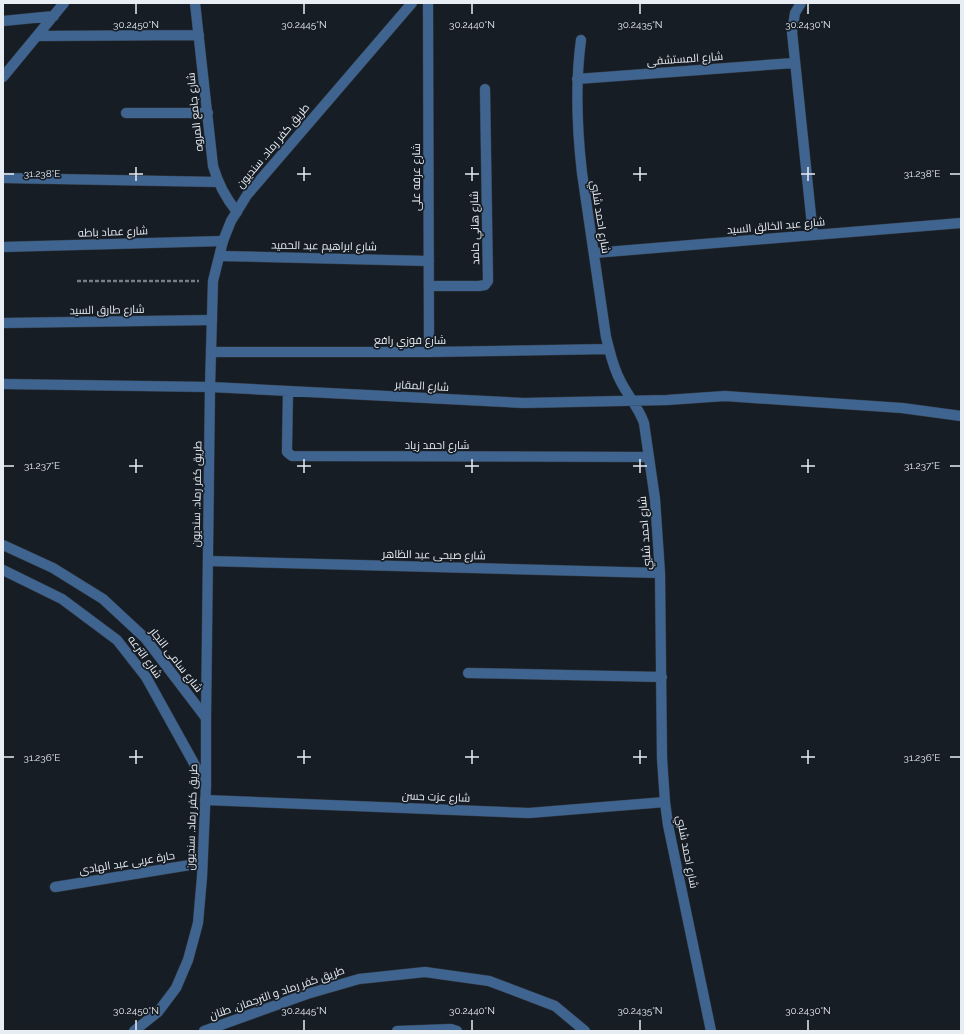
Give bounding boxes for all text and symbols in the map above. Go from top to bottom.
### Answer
text: 30.2450°N [113,19,159,30]
text: 30.2445°N [281,19,327,30]
text: 30.2440°N [449,19,495,30]
text: 30.2435°N [617,19,663,30]
text: 30.2430°N [785,19,831,30]
street label: شارع المستشفى [646,50,724,69]
street label: شارع جامع المروه [184,72,207,152]
street label: طريق كفر رماد, سنديون [234,101,312,191]
street label: شارع عرفه على [410,143,424,211]
text: 31.238°E [24,168,60,179]
text: 31.238°E [904,168,940,179]
street label: شارع احمد شلبي [586,179,612,255]
street label: شارع هاني حامد [468,191,484,265]
street label: شارع عبد الخالق السيد [726,215,826,238]
street label: شارع عماد باطه [78,224,148,241]
street label: شارع ابراهيم عبد الحميد [271,239,377,254]
street label: شارع طارق السيد [69,303,145,318]
street label: شارع فوزي رافع [374,334,446,349]
street label: شارع المقابر [394,378,449,395]
street label: شارع احمد زياد [405,439,469,453]
street label: طريق كفر رماد, سنديون [190,441,204,547]
text: 31.237°E [24,460,60,471]
text: 31.237°E [904,460,940,471]
street label: شارع احمد شلبي [636,495,656,570]
street label: شارع صبحى عبد الظاهر [381,548,486,563]
street label: شارع سامى النجار [145,624,205,695]
street label: شارع الترعه [124,633,165,681]
text: 31.236°E [24,752,60,763]
text: 31.236°E [904,752,940,763]
street label: طريق كفر رماد, سنديون [184,764,200,870]
street label: شارع عزت حسن [402,789,470,806]
street label: شارع احمد شلبي [672,814,700,890]
street label: حارة عربى عبد الهادى [78,849,176,877]
street label: طريق كفر رماد و الترجمان, طنان [208,964,346,1022]
text: 30.2450°N [113,1005,159,1016]
text: 30.2445°N [281,1005,327,1016]
text: 30.2440°N [449,1005,495,1016]
text: 30.2435°N [617,1005,663,1016]
text: 30.2430°N [785,1005,831,1016]

